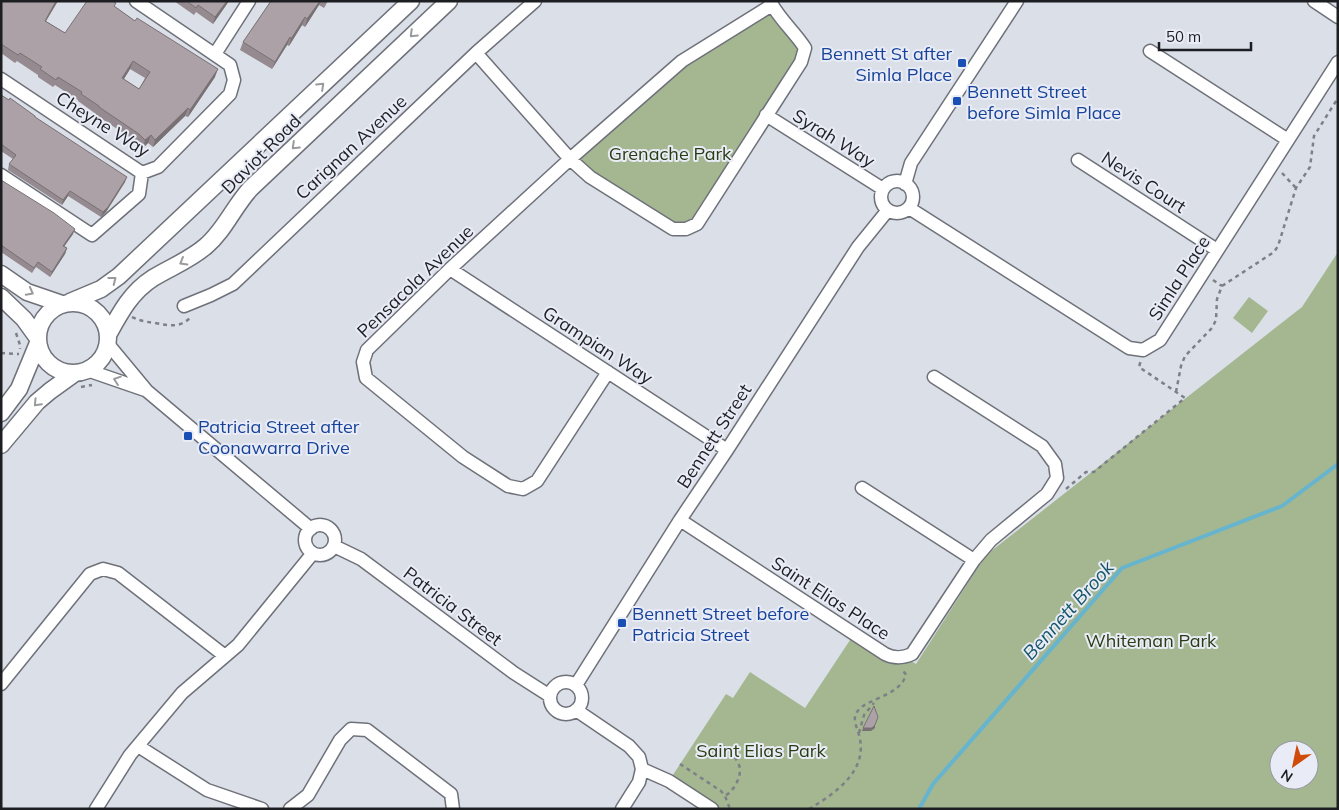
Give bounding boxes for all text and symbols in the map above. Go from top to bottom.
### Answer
scale bar [1159,20,1252,52]
text: 50 m [1166,27,1201,46]
one-way arrow [410,29,419,38]
place label: Bennett St after Simla Place [821,42,952,86]
marker: Bennett St after Simla Place [956,57,968,69]
place label: Bennett Street before Simla Place [967,80,1121,124]
one-way arrow [316,83,325,92]
street label: Cheyne Way [52,86,155,162]
street label: Carignan Avenue [291,90,411,204]
marker: Bennett Street before Simla Place [951,95,963,107]
street label: Syrah Way [789,104,880,172]
street label: Daviot Road [216,109,306,199]
one-way arrow [292,140,301,149]
park label: Grenache Park [609,142,732,165]
street label: Nevis Court [1097,146,1191,218]
street label: Pensacola Avenue [352,220,478,342]
street label: Simla Place [1143,231,1215,325]
one-way arrow [180,255,189,265]
one-way arrow [107,278,116,286]
one-way arrow [25,286,34,296]
street label: Grampian Way [539,301,658,389]
one-way arrow [114,376,122,386]
street label: Bennett Street [672,380,756,492]
one-way arrow [33,397,42,406]
place label: Patricia Street after Coonawarra Drive [198,415,360,459]
marker: Patricia Street after Coonawarra Drive [182,430,194,442]
street label: Saint Elias Place [767,551,895,645]
water label: Bennett Brook [1017,555,1120,664]
street label: Patricia Street [399,561,507,651]
place label: Bennett Street before Patricia Street [632,602,809,646]
marker: Bennett Street before Patricia Street [616,617,628,629]
park label: Whiteman Park [1086,629,1217,652]
park label: Saint Elias Park [696,739,826,762]
north arrow [1269,740,1319,790]
text: N [1278,765,1296,786]

